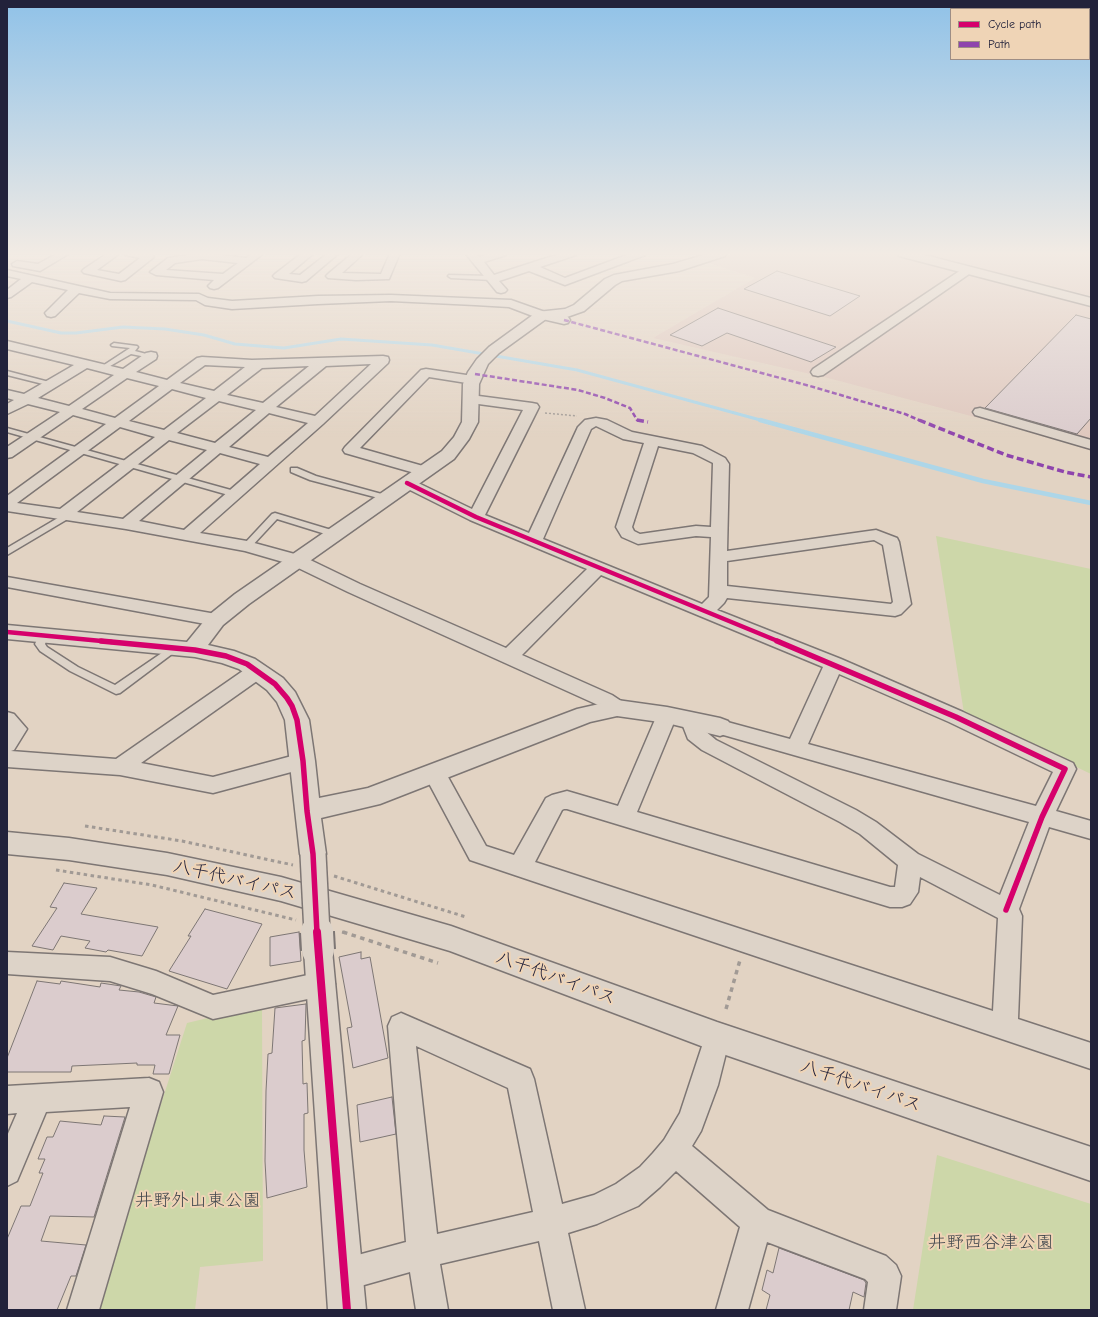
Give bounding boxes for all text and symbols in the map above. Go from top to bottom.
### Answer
legend [950,8,1090,60]
text: Cycle path [988,17,1041,31]
text: Path [988,37,1010,51]
street label: 八千代バイパス [171,855,299,905]
street label: 八千代バイパス [493,946,619,1010]
street label: 八千代バイパス [798,1055,924,1117]
park label: 井野外山東公園 [135,1190,261,1212]
park label: 井野西谷津公園 [928,1232,1054,1254]

